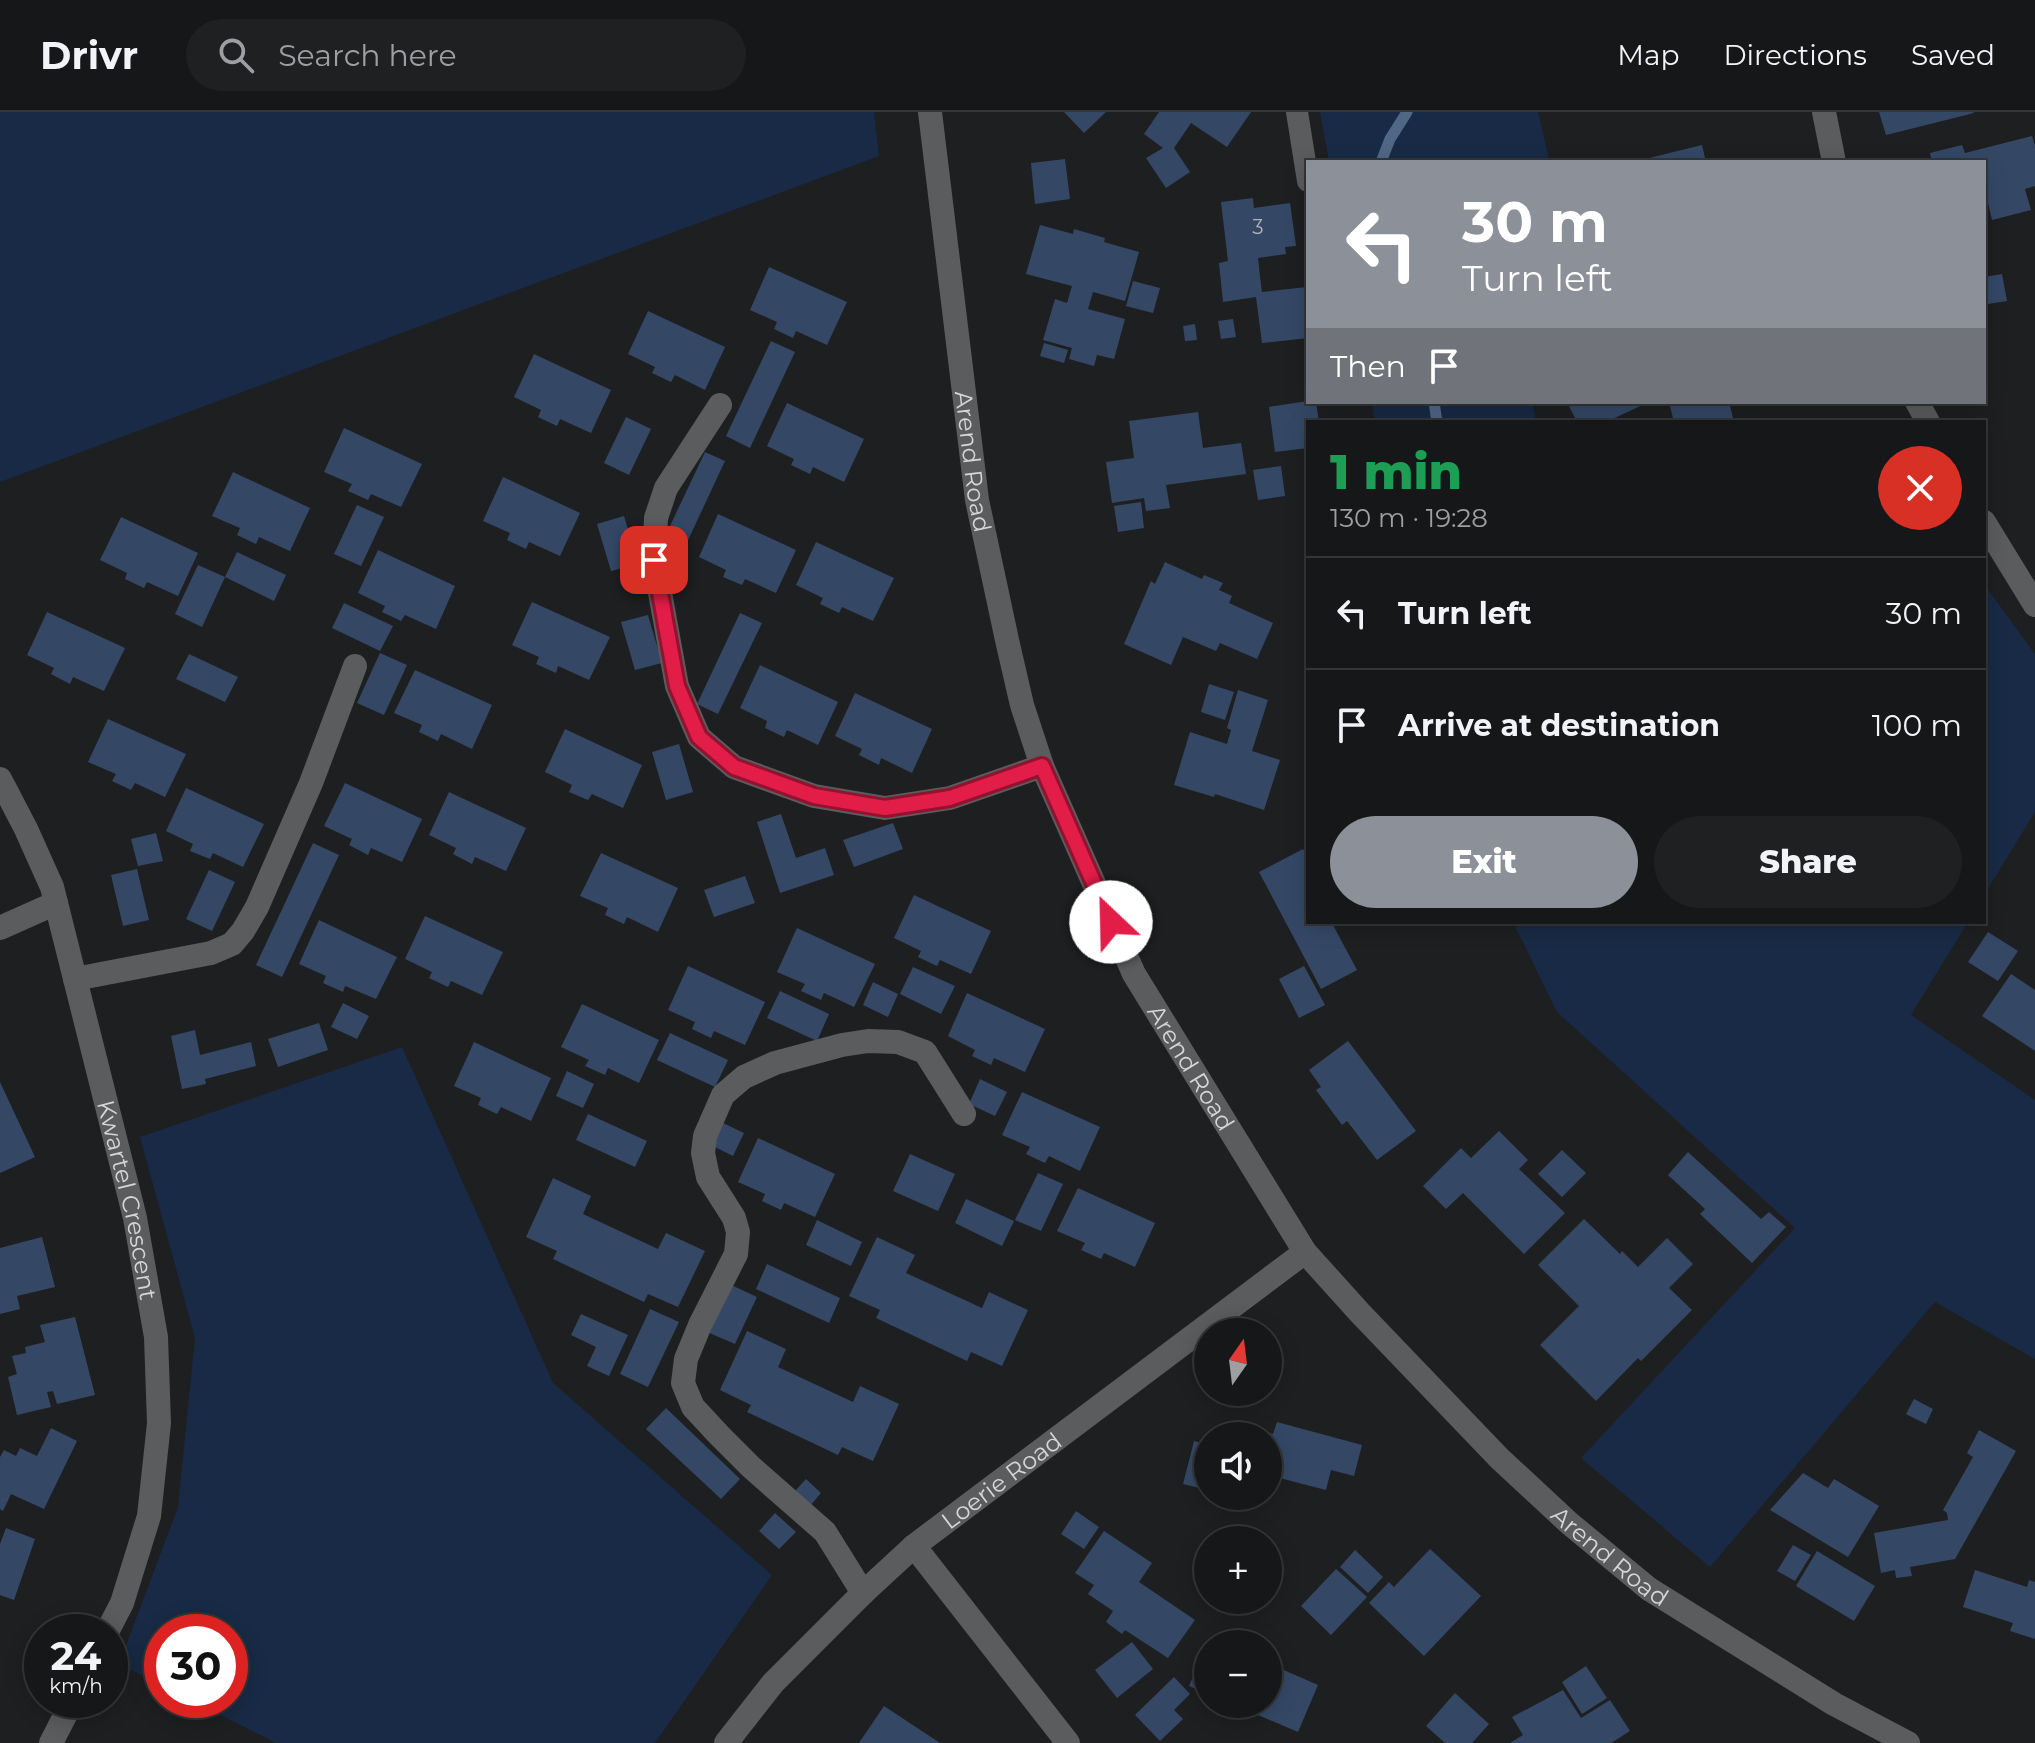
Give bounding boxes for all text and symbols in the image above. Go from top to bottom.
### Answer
search box [186,19,746,91]
text: Drivr [40,32,138,79]
icon: search [214,33,258,77]
text: Search here [278,37,457,74]
text: Map [1617,38,1679,72]
text: Directions [1723,38,1867,72]
text: Saved [1911,38,1995,72]
text: 30 m [1462,188,1608,256]
icon: left [1330,192,1434,296]
house number: 3 [1252,215,1264,239]
text: Turn left [1462,256,1613,300]
icon: arrive [1422,344,1466,388]
text: Then [1330,348,1406,385]
street label: Arend Road [949,389,998,535]
text: 1 min [1330,443,1462,501]
button: close [1878,446,1962,530]
text: 130 m · 19:28 [1330,502,1488,534]
pin [620,526,688,594]
icon: arrive [632,538,676,582]
icon: left [1330,591,1374,635]
text: Turn left [1398,595,1531,632]
text: 30 m [1886,595,1962,632]
icon: arrive [1330,703,1374,747]
text: Arrive at destination [1398,707,1720,744]
text: 100 m [1872,707,1962,744]
button: Exit [1330,816,1638,908]
button: Share [1654,816,1962,908]
position arrow [1069,880,1153,964]
street label: Arend Road [1142,999,1241,1136]
street label: Kwartel Crescent [91,1097,164,1302]
north arrow [1194,1318,1282,1406]
map controls [1194,1318,1282,1718]
button: sound [1194,1422,1282,1510]
street label: Loerie Road [935,1426,1067,1535]
street label: Arend Road [1546,1500,1674,1612]
button: + [1194,1526,1282,1614]
speed limit sign: 30 [144,1614,248,1718]
button: − [1194,1630,1282,1718]
text: 24 [51,1631,101,1680]
text: km/h [49,1674,103,1698]

